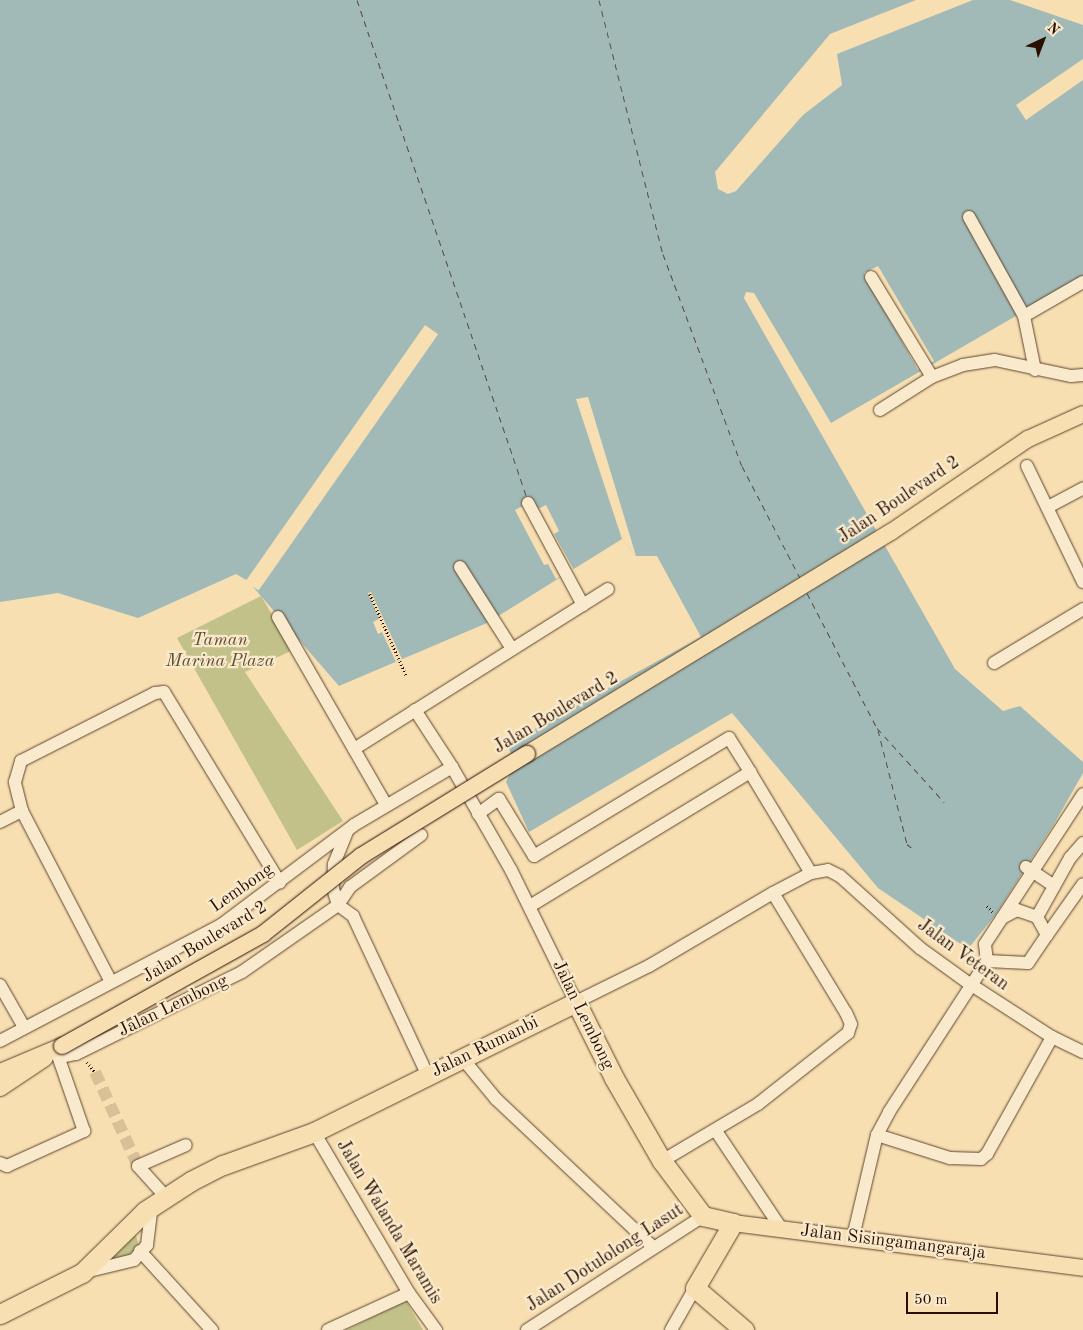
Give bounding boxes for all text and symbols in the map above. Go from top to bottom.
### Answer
north arrow [1018,15,1068,65]
text: N [1045,20,1062,38]
street label: Jalan Boulevard 2 [834,452,964,548]
park label: Taman Marina Plaza [166,630,274,672]
street label: Jalan Boulevard 2 [490,667,622,759]
street label: Lembong [206,858,278,918]
street label: Jalan Boulevard 2 [139,896,271,988]
street label: Jalan Veteran [913,914,1013,996]
street label: Jalan Lembong [547,957,619,1073]
street label: Jalan Lembong [115,970,231,1042]
street label: Jalan Rumanbi [428,1012,542,1082]
street label: Jalan Walanda Maramis [331,1136,447,1308]
street label: Jalan Dotulolong Lasut [522,1199,688,1317]
street label: Jalan Sisingamangaraja [799,1220,987,1264]
scale bar [908,1282,1000,1314]
text: 50 m [914,1293,948,1308]

